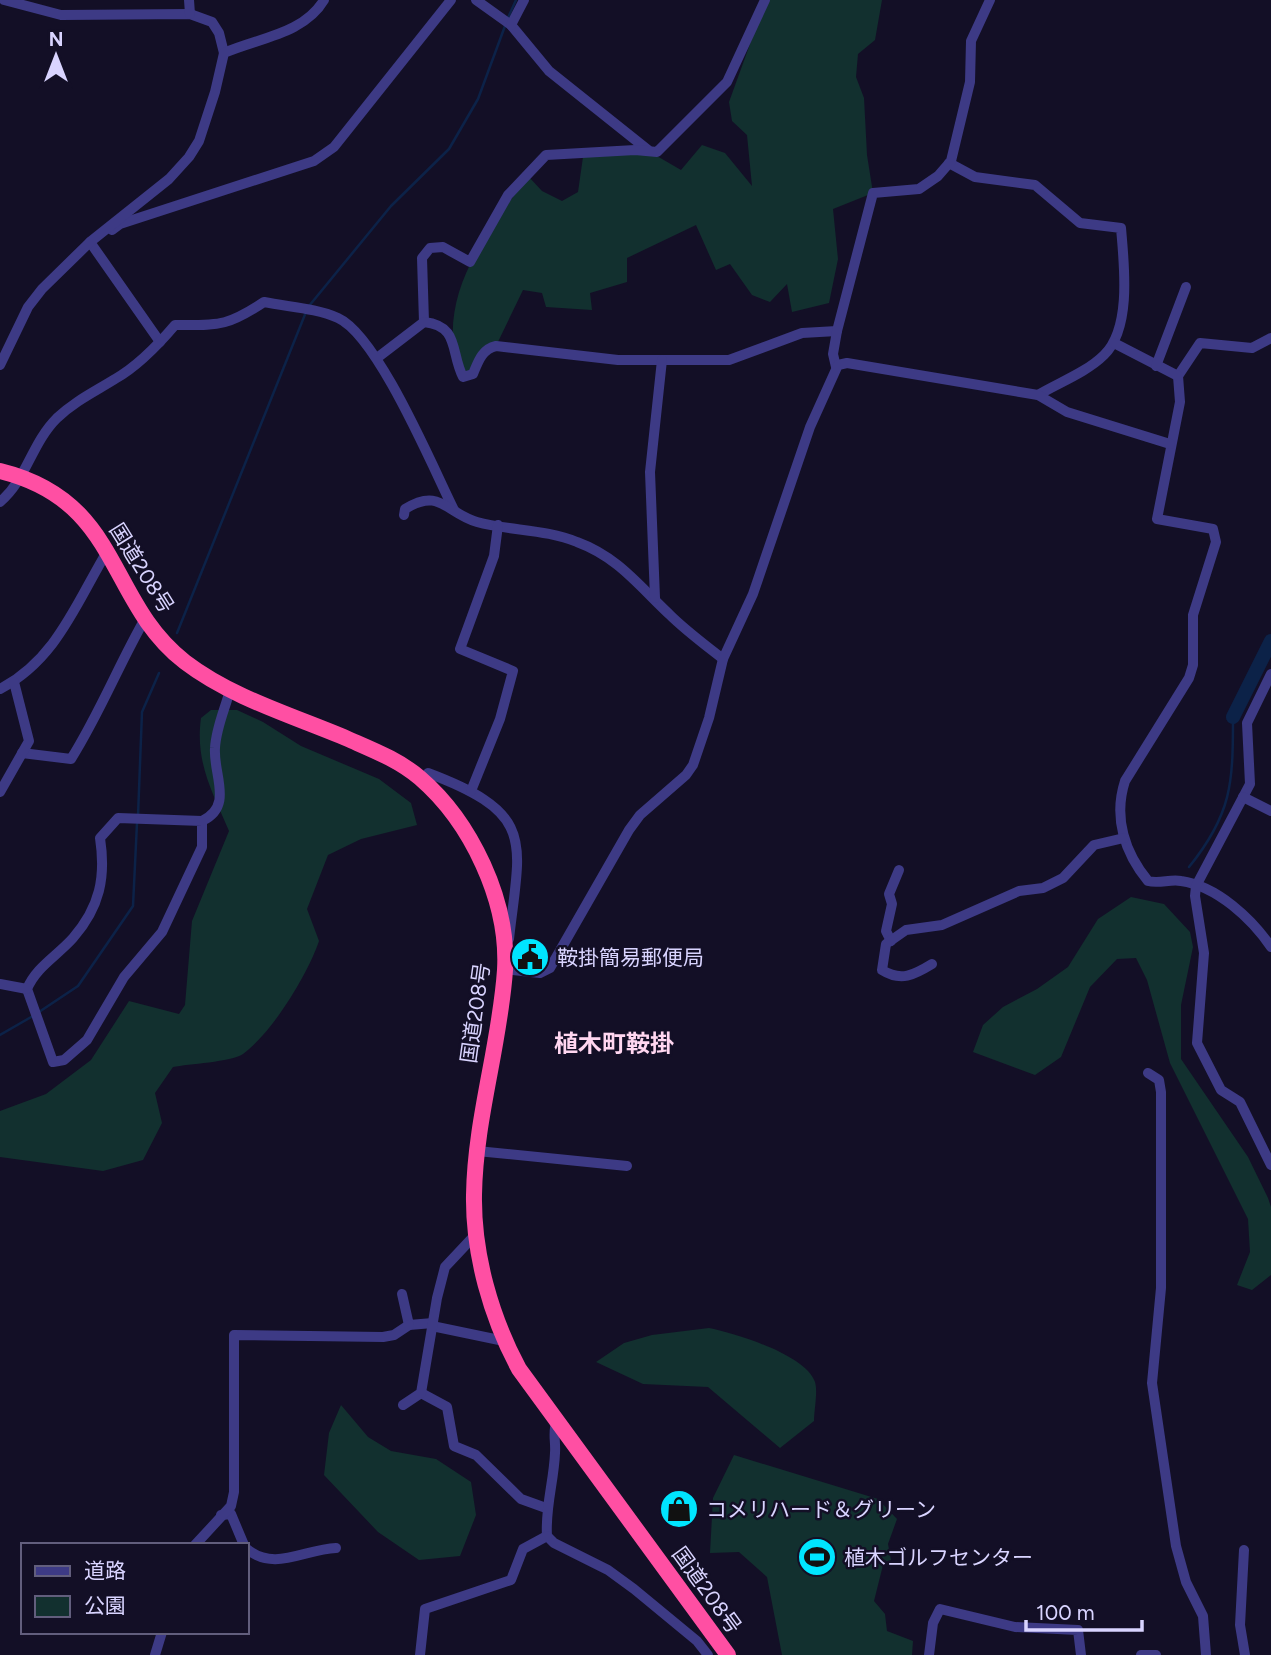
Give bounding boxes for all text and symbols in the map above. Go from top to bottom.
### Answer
north arrow [21,21,91,91]
text: N [49,28,63,51]
street label: 国道208号 [105,519,179,617]
public building icon: 鞍掛簡易郵便局 [509,936,551,978]
place label: 鞍掛簡易郵便局 [557,945,704,970]
street label: 国道208号 [456,961,494,1065]
district label: 植木町鞍掛 [554,1029,674,1058]
shop icon: コメリハード＆グリーン [658,1488,700,1530]
place label: コメリハード＆グリーン [706,1497,936,1522]
sports icon: 植木ゴルフセンター [796,1536,838,1578]
street label: 国道208号 [667,1542,747,1638]
legend [21,1543,248,1634]
place label: 植木ゴルフセンター [844,1545,1033,1570]
text: 道路 [84,1558,126,1583]
scale bar [1026,1588,1142,1632]
text: 公園 [84,1593,126,1618]
text: 100 m [1036,1600,1095,1625]

